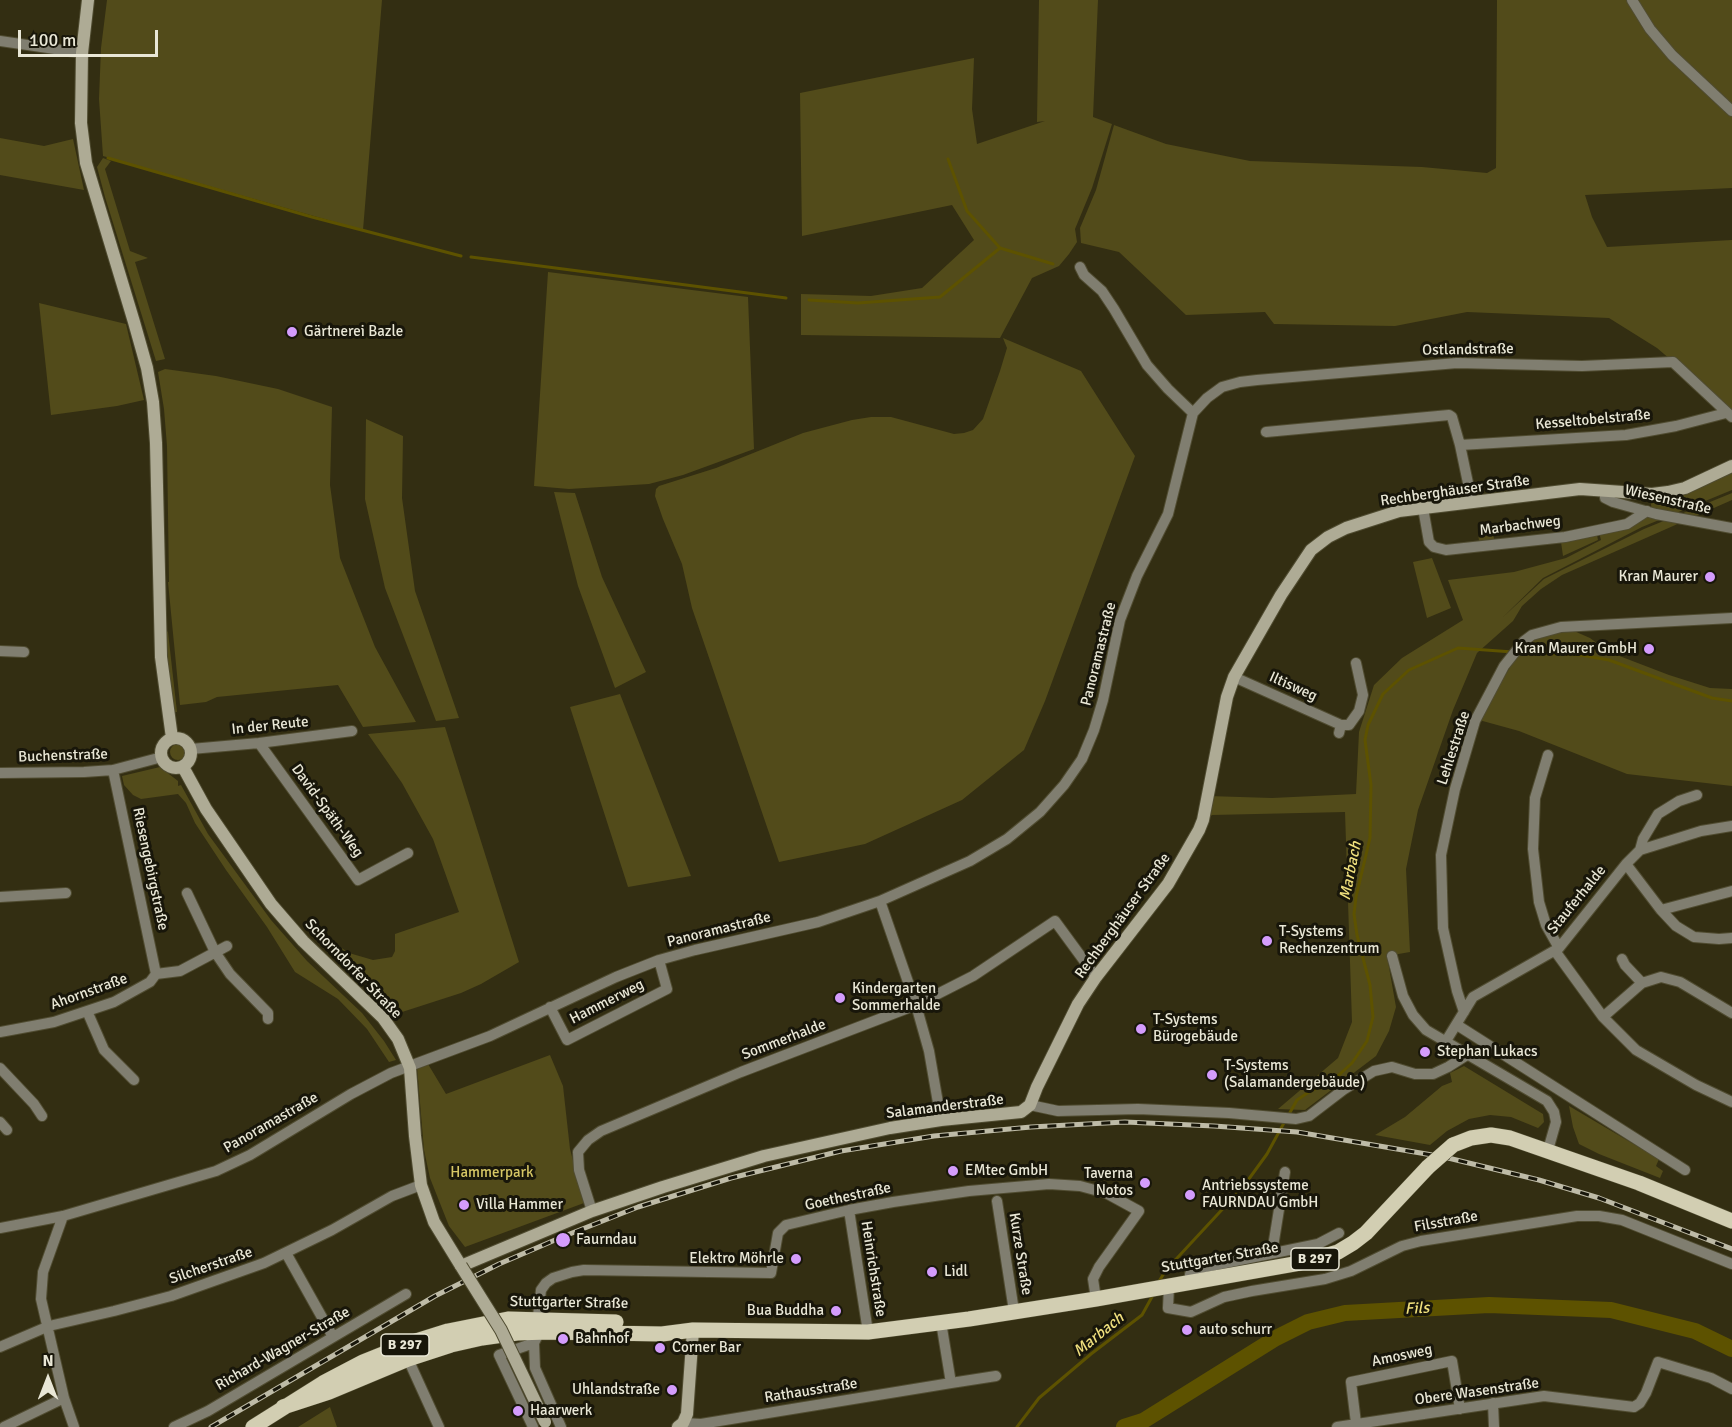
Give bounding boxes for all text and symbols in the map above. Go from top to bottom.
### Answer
scale bar [21,18,160,56]
text: 100 m [29,29,76,51]
place label: Gärtnerei Bazle [304,323,403,341]
marker: Gärtnerei Bazle [285,325,299,339]
street label: Ostlandstraße [1422,340,1514,360]
street label: Kesseltobelstraße [1535,406,1651,434]
street label: Rechberghäuser Straße [1379,472,1531,510]
street label: Wiesenstraße [1623,481,1713,519]
street label: Marbachweg [1478,512,1562,540]
place label: Kran Maurer [1618,568,1698,586]
marker: Kran Maurer [1703,570,1717,584]
street label: Panoramastraße [1077,600,1121,708]
place label: Kran Maurer GmbH [1514,640,1637,658]
marker: Kran Maurer GmbH [1642,642,1656,656]
street label: Iltisweg [1266,668,1320,706]
street label: Lehlestraße [1434,709,1474,787]
street label: In der Reute [231,713,309,739]
street label: Buchenstraße [18,745,108,767]
street label: David-Späth-Weg [287,761,367,861]
street label: Riesengebirgstraße [128,806,172,932]
water label: Marbach [1336,840,1366,902]
street label: Rechberghäuser Straße [1071,850,1175,982]
street label: Stauferhalde [1544,862,1610,938]
street label: Panoramastraße [665,908,773,952]
street label: Schorndorfer Straße [301,915,405,1023]
place label: T-Systems Rechenzentrum [1279,923,1379,958]
marker: T-Systems Rechenzentrum [1260,934,1274,948]
street label: Ahornstraße [48,970,130,1014]
street label: Hammerweg [567,976,647,1028]
place label: Kindergarten Sommerhalde [852,980,941,1015]
marker: Kindergarten Sommerhalde [833,991,847,1005]
place label: T-Systems Bürogebäude [1153,1011,1238,1046]
street label: Sommerhalde [739,1016,829,1064]
marker: T-Systems Bürogebäude [1134,1022,1148,1036]
place label: Stephan Lukacs [1437,1043,1538,1061]
marker: Stephan Lukacs [1418,1045,1432,1059]
place label: T-Systems (Salamandergebäude) [1224,1057,1365,1092]
marker: T-Systems (Salamandergebäude) [1205,1068,1219,1082]
street label: Panoramastraße [221,1089,321,1157]
street label: Salamanderstraße [885,1091,1005,1123]
place label: EMtec GmbH [965,1162,1048,1180]
park label: Hammerpark [450,1164,534,1182]
marker: EMtec GmbH [946,1164,960,1178]
place label: Taverna Notos [1084,1165,1133,1200]
marker: Taverna Notos [1138,1176,1152,1190]
place label: Antriebssysteme FAURNDAU GmbH [1202,1177,1318,1212]
street label: Goethestraße [803,1179,893,1215]
marker: Antriebssysteme FAURNDAU GmbH [1183,1188,1197,1202]
place label: Villa Hammer [476,1196,563,1214]
marker: Villa Hammer [457,1198,471,1212]
street label: Filsstraße [1413,1208,1479,1236]
street label: Kurze Straße [1005,1211,1035,1297]
street label: Heinrichstraße [857,1220,889,1318]
marker: Faurndau [554,1231,572,1249]
place label: Faurndau [576,1231,637,1249]
street label: Stuttgarter Straße [1160,1239,1280,1277]
street label: Silcherstraße [167,1243,255,1289]
road number: B 297 [1291,1248,1339,1270]
place label: Elektro Möhrle [689,1250,784,1268]
marker: Elektro Möhrle [789,1252,803,1266]
place label: Lidl [944,1263,968,1281]
marker: Lidl [925,1265,939,1279]
street label: Stuttgarter Straße [510,1293,628,1313]
water label: Fils [1404,1299,1430,1319]
place label: Bua Buddha [747,1302,824,1320]
street label: Richard-Wagner-Straße [213,1303,353,1395]
marker: Bua Buddha [829,1304,843,1318]
water label: Marbach [1070,1309,1128,1361]
place label: auto schurr [1199,1321,1272,1339]
marker: auto schurr [1180,1323,1194,1337]
place label: Bahnhof [575,1330,629,1348]
marker: Bahnhof [556,1332,570,1346]
road number: B 297 [381,1334,429,1356]
place label: Corner Bar [672,1339,741,1357]
marker: Corner Bar [653,1341,667,1355]
street label: Amosweg [1370,1341,1434,1371]
north arrow [18,1349,78,1409]
text: N [42,1351,54,1371]
street label: Obere Wasenstraße [1414,1374,1540,1410]
street label: Rathausstraße [763,1375,859,1407]
place label: Uhlandstraße [572,1381,660,1399]
marker: Uhlandstraße [665,1383,679,1397]
place label: Haarwerk [530,1402,592,1420]
marker: Haarwerk [511,1404,525,1418]

